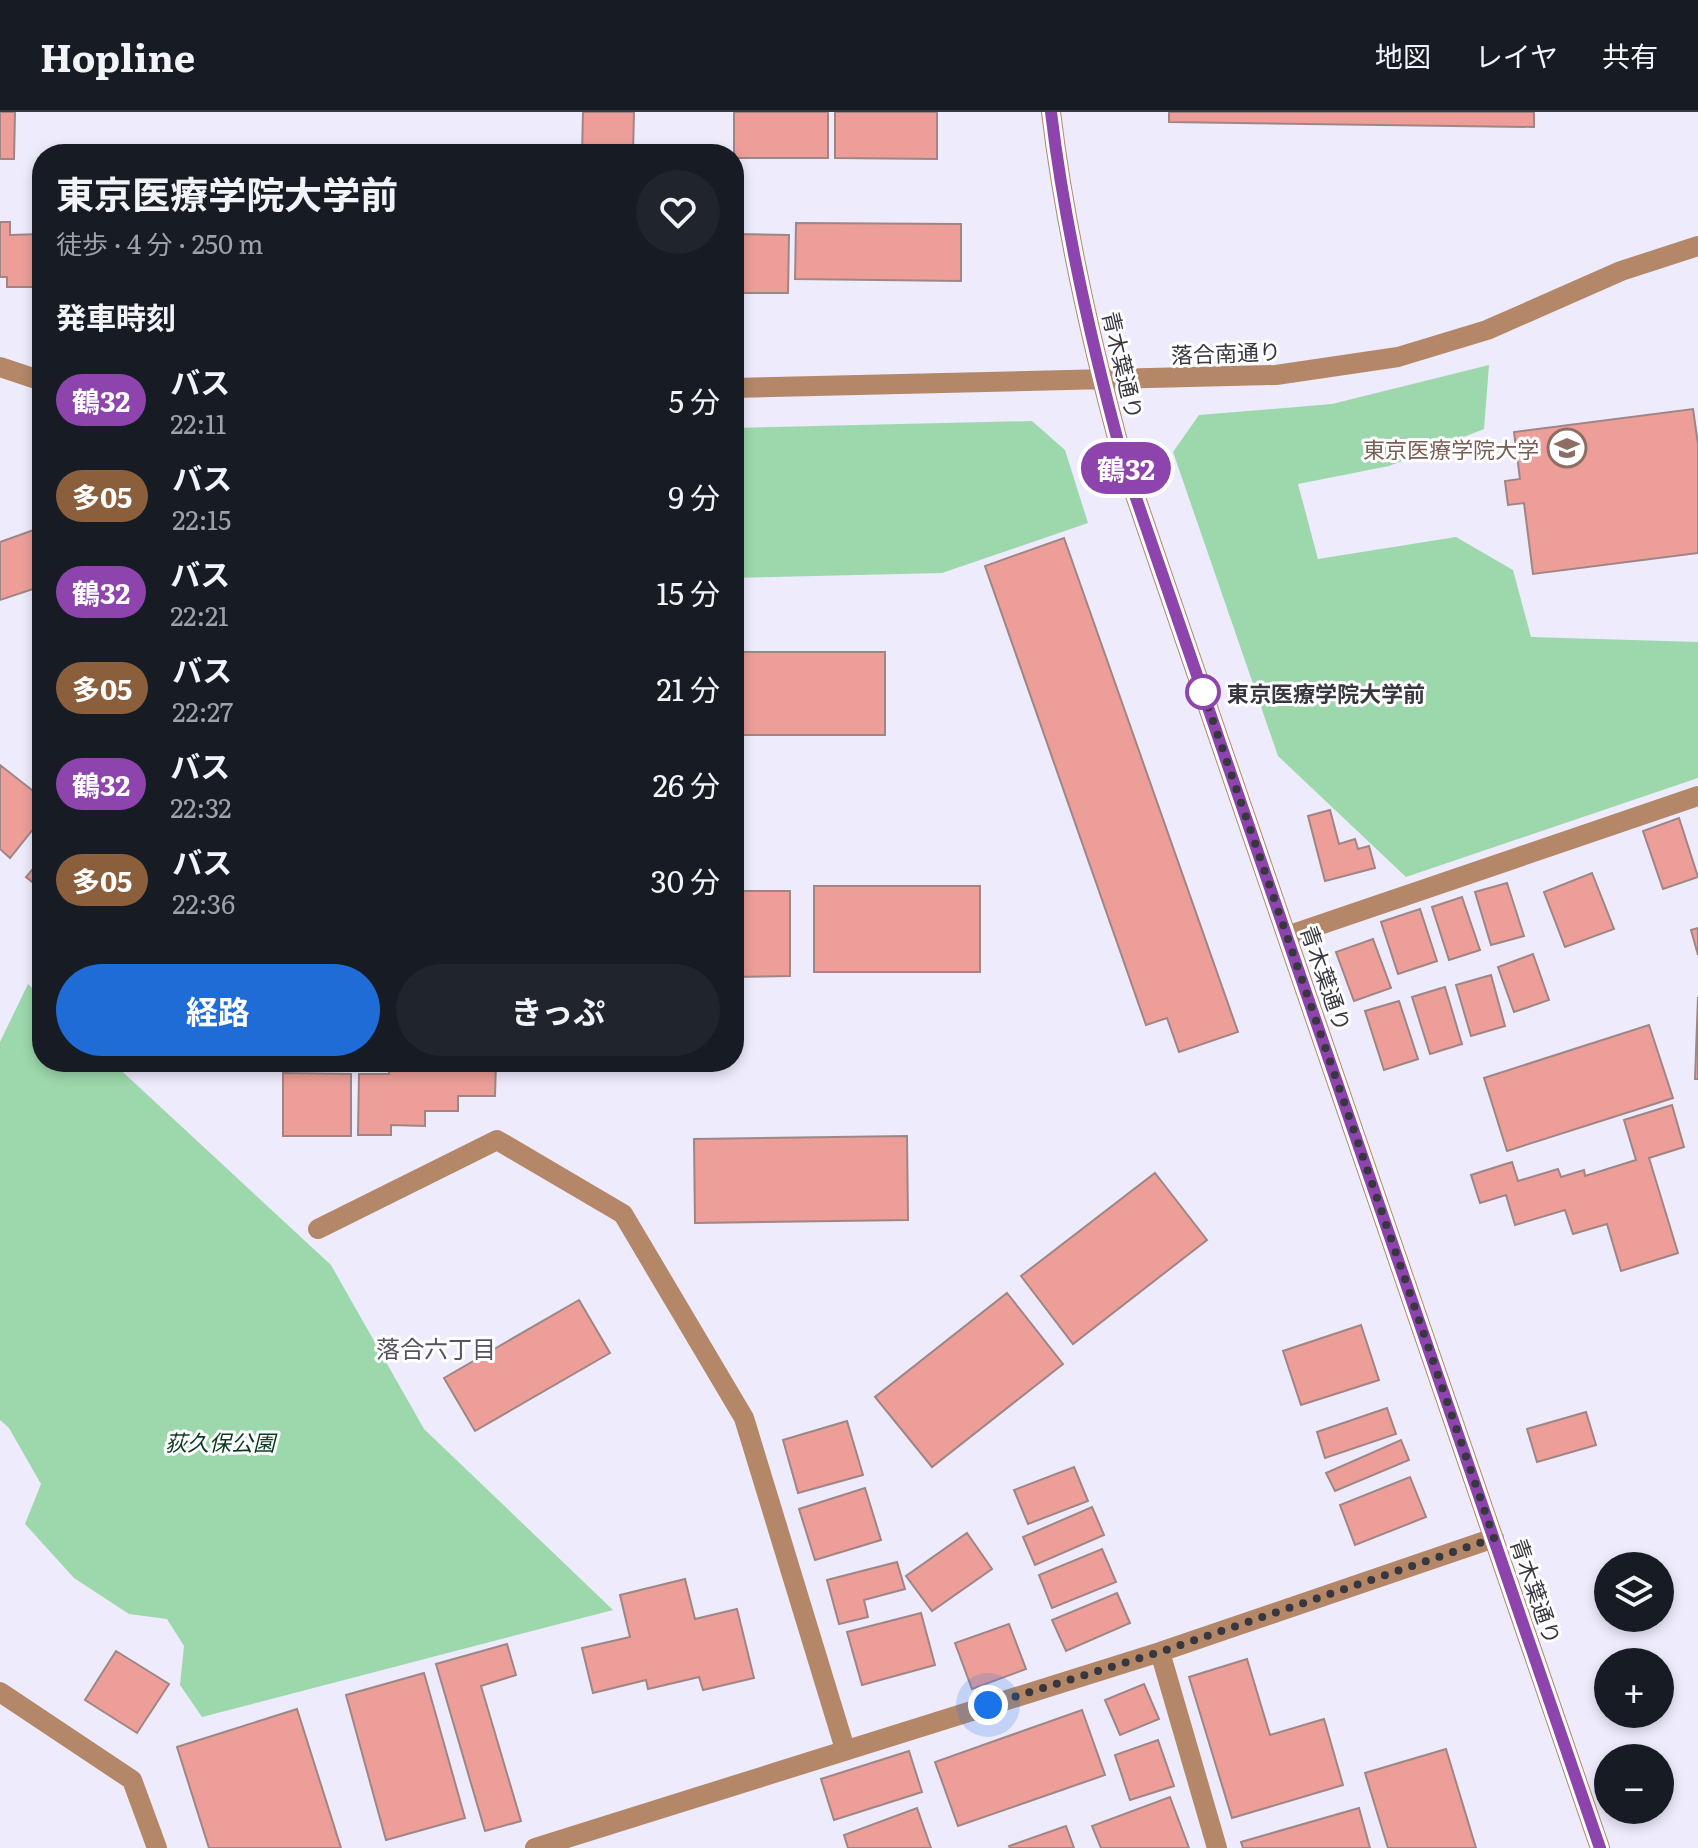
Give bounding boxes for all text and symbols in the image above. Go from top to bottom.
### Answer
text: Hopline [40,27,195,84]
text: 地図 [1375,34,1431,76]
text: レイヤ [1475,34,1558,76]
text: 共有 [1602,34,1658,76]
text: 東京医療学院大学前 [56,164,398,221]
button: heart [636,170,720,254]
text: 徒歩 · 4 分 · 250 m [56,223,263,262]
text: 発車時刻 [56,294,176,338]
street label: 青木葉通り [1096,308,1152,422]
street label: 落合南通り [1170,334,1282,370]
text: バス [170,359,230,403]
text: 5 分 [669,378,720,422]
text: 鶴32 [72,379,130,421]
text: 22:11 [170,403,226,442]
school or university icon: 東京医療学院大学 [1546,427,1588,469]
place label: 東京医療学院大学 [1363,432,1539,465]
line badge: 鶴32 [1080,442,1172,494]
text: 鶴32 [1097,447,1155,489]
text: バス [172,455,232,499]
text: 9 分 [668,474,720,518]
text: 多05 [72,475,132,517]
text: 22:15 [172,499,231,538]
text: バス [170,551,230,595]
text: 15 分 [657,570,720,614]
text: 鶴32 [72,571,130,613]
text: 22:21 [170,595,229,634]
text: バス [172,647,232,691]
text: 21 分 [657,666,720,710]
text: 多05 [72,667,132,709]
marker: 東京医療学院大学前 [1186,675,1220,709]
place label: 東京医療学院大学前 [1227,676,1425,709]
text: 22:27 [172,691,233,730]
text: バス [170,743,230,787]
text: 26 分 [653,762,720,806]
text: 鶴32 [72,763,130,805]
text: 22:32 [170,787,231,826]
text: バス [172,839,232,883]
text: 30 分 [650,858,720,902]
text: 多05 [72,859,132,901]
text: 22:36 [172,883,235,922]
street label: 青木葉通り [1293,921,1361,1035]
button: 経路 [56,964,380,1056]
button: きっぷ [396,964,720,1056]
district label: 落合六丁目 [376,1330,496,1365]
park label: 荻久保公園 [165,1425,278,1458]
street label: 青木葉通り [1503,1534,1571,1648]
map controls [1594,1552,1674,1824]
button: layers [1594,1552,1674,1632]
button: + [1594,1648,1674,1728]
your location [968,1685,1008,1725]
button: − [1594,1744,1674,1824]

